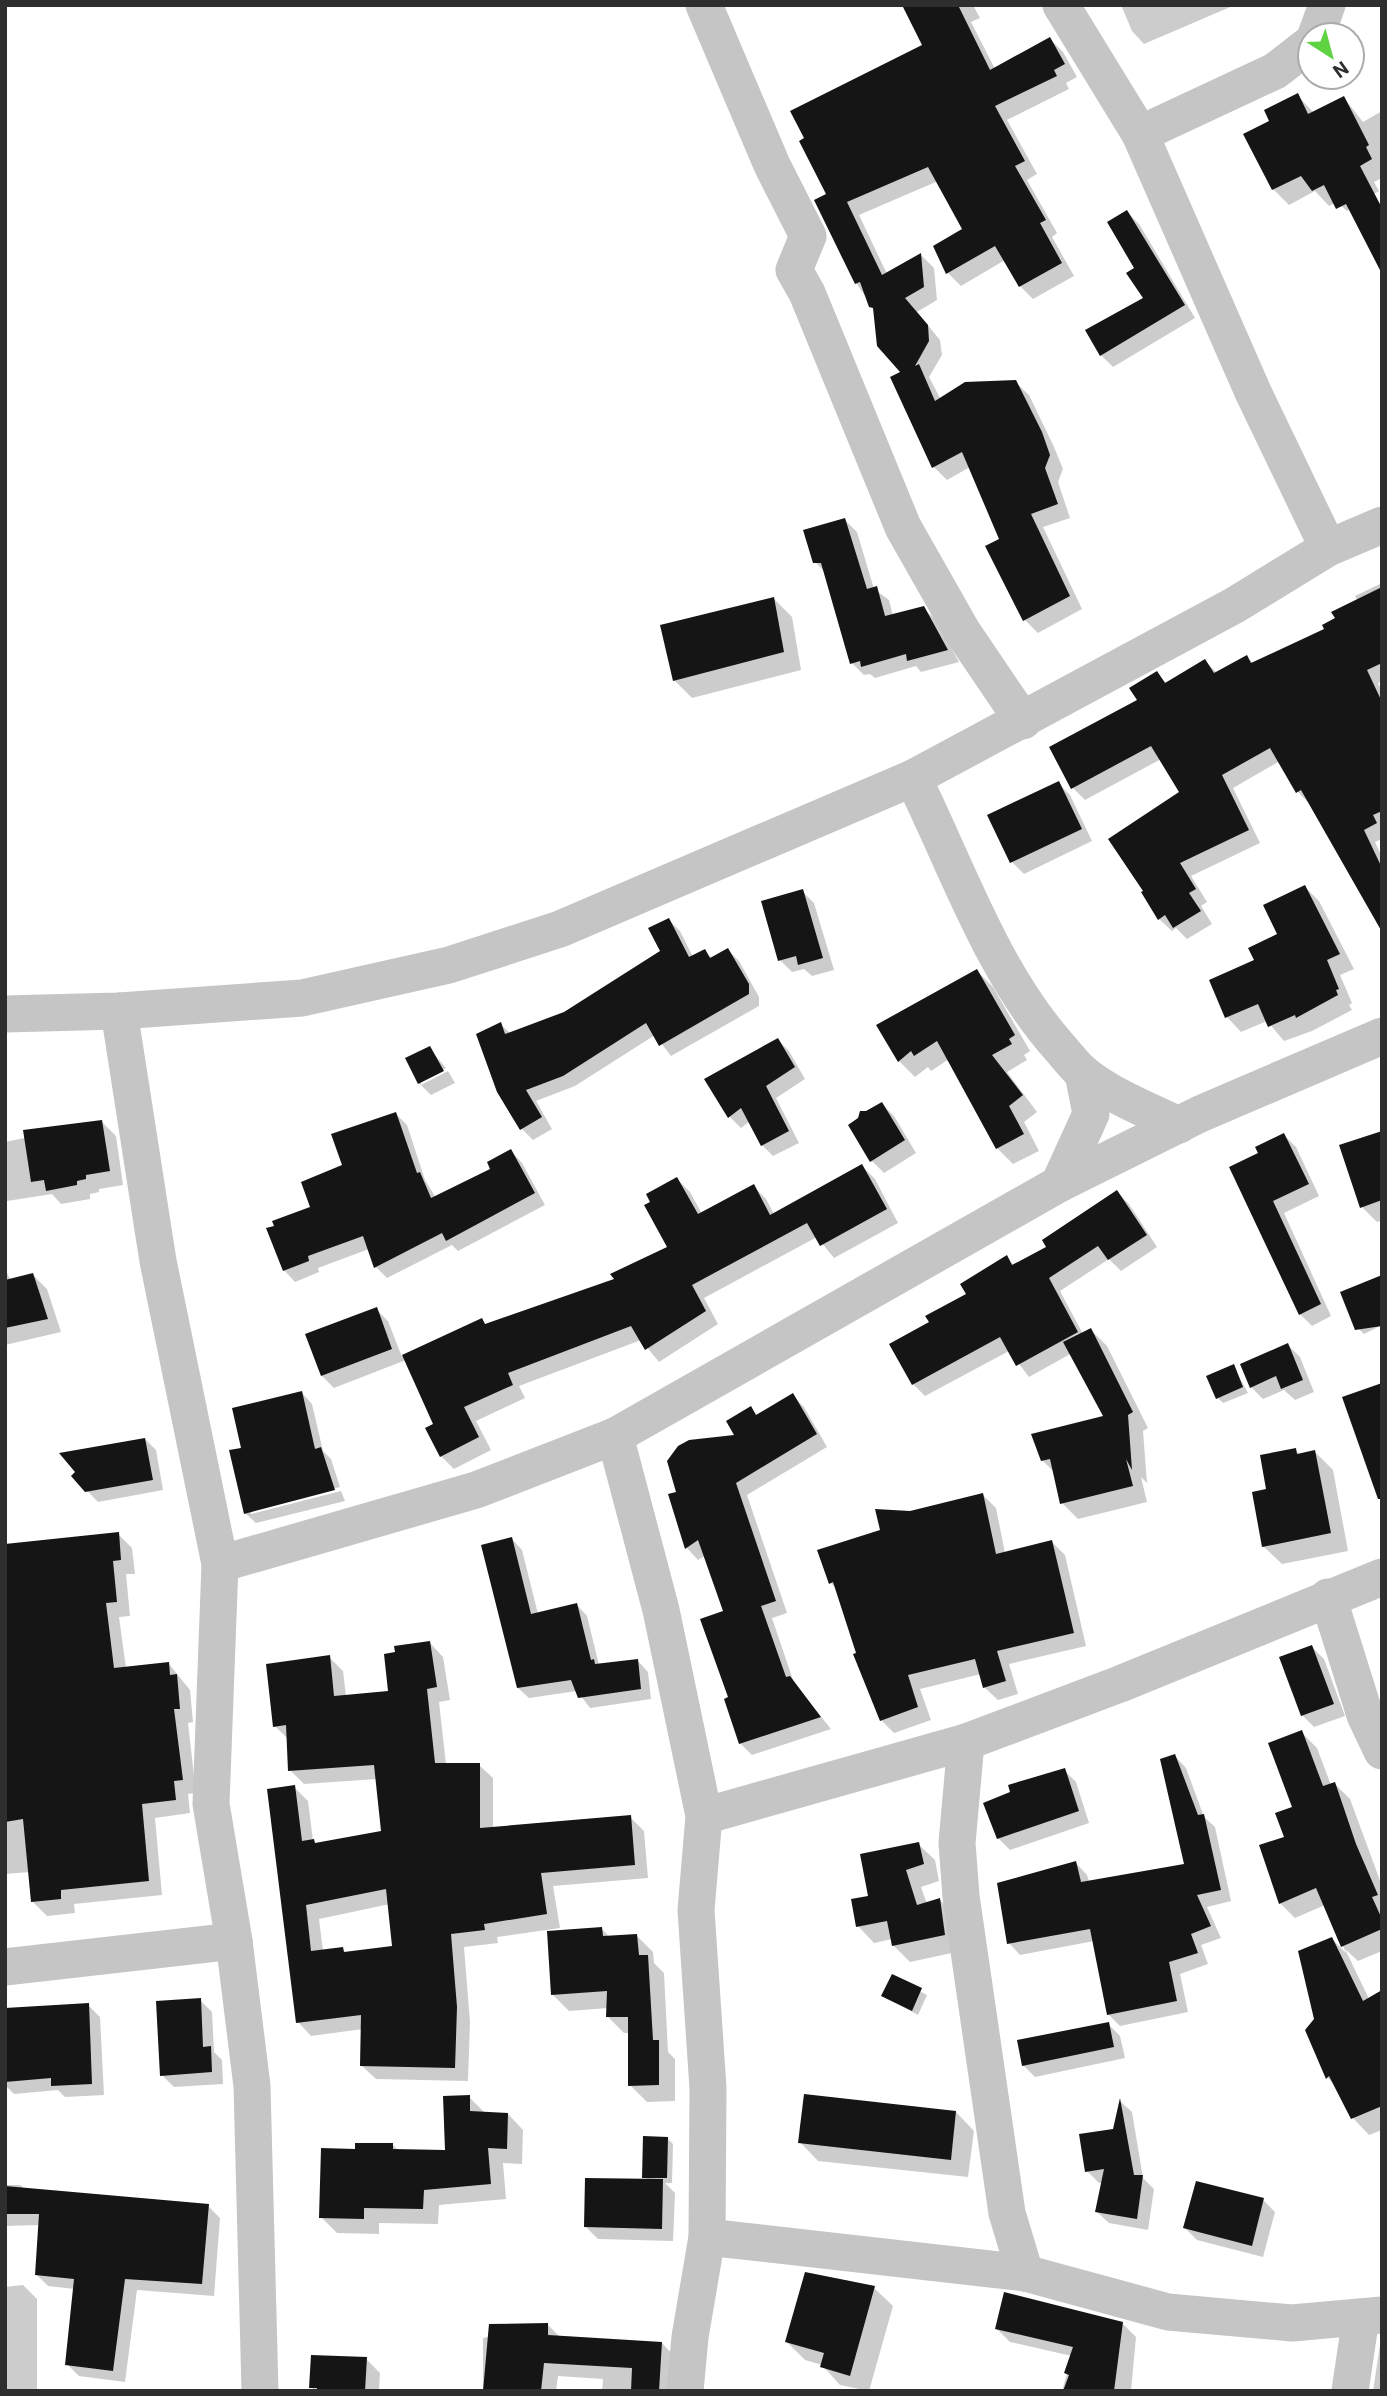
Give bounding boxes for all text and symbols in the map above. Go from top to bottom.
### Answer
north arrow [1296,21,1366,91]
text: N [1329,56,1353,83]

